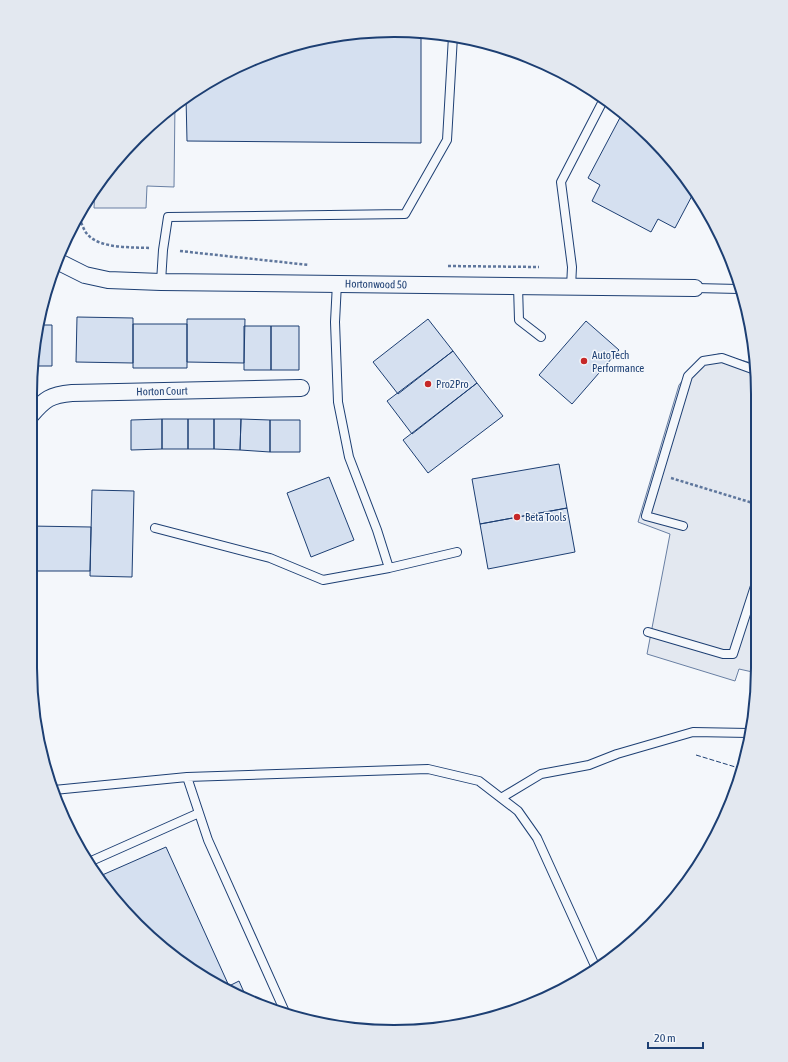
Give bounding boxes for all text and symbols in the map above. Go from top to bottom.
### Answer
street label: Hortonwood 50 [345,277,407,291]
place label: AutoTech Performance [592,349,644,374]
marker: AutoTech Performance [579,356,589,366]
place label: Pro2Pro [436,378,469,390]
marker: Pro2Pro [423,379,433,389]
street label: Horton Court [136,385,188,397]
place label: Beta Tools [525,511,566,523]
marker: Beta Tools [512,512,522,522]
scale bar [648,1024,703,1050]
text: 20 m [654,1031,676,1045]

